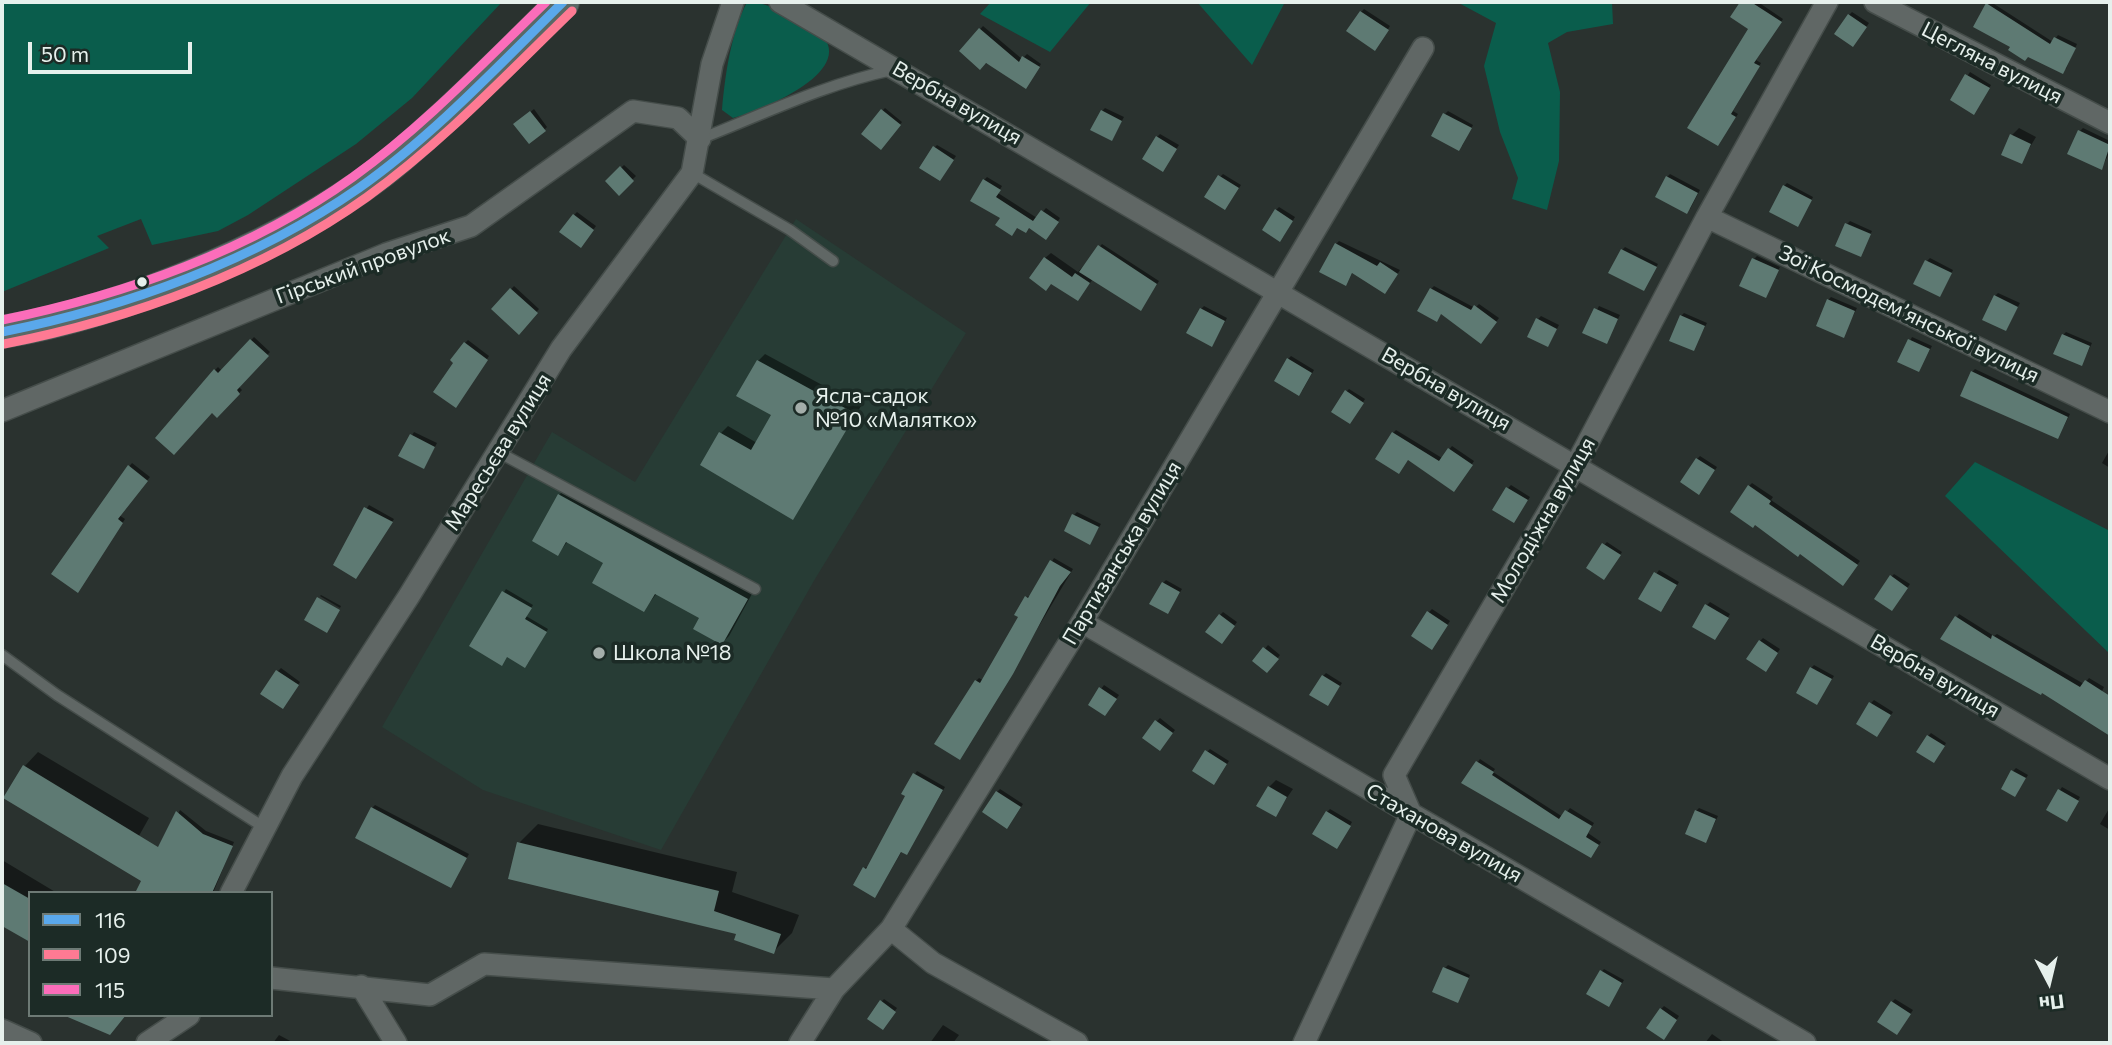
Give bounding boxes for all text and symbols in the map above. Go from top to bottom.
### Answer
street label: Цегляна вулиця [1917,17,2067,109]
scale bar [32,28,196,72]
text: 50 m [41,41,89,66]
street label: Вербна вулиця [888,56,1026,150]
street label: Гірський провулок [272,223,454,309]
street label: Зої Космодем’янської вулиця [1775,240,2043,388]
unlabelled marker [135,275,149,289]
street label: Вербна вулиця [1377,342,1515,436]
street label: Маресьєва вулиця [439,369,557,535]
place label: Ясла-садок №10 «Малятко» [815,383,977,433]
marker: Ясла-садок №10 «Малятко» [793,400,809,416]
street label: Молодіжна вулиця [1485,433,1601,607]
street label: Партизанська вулиця [1057,457,1187,649]
street label: Вербна вулиця [1866,629,2004,723]
place label: Школа №18 [613,640,731,666]
marker: Школа №18 [591,645,607,661]
street label: Стаханова вулиця [1361,778,1527,888]
legend [28,891,273,1017]
text: 116 [95,907,126,932]
text: 109 [95,942,130,967]
north arrow [2014,947,2084,1017]
text: 115 [95,977,125,1002]
text: Пн [2038,990,2066,1016]

